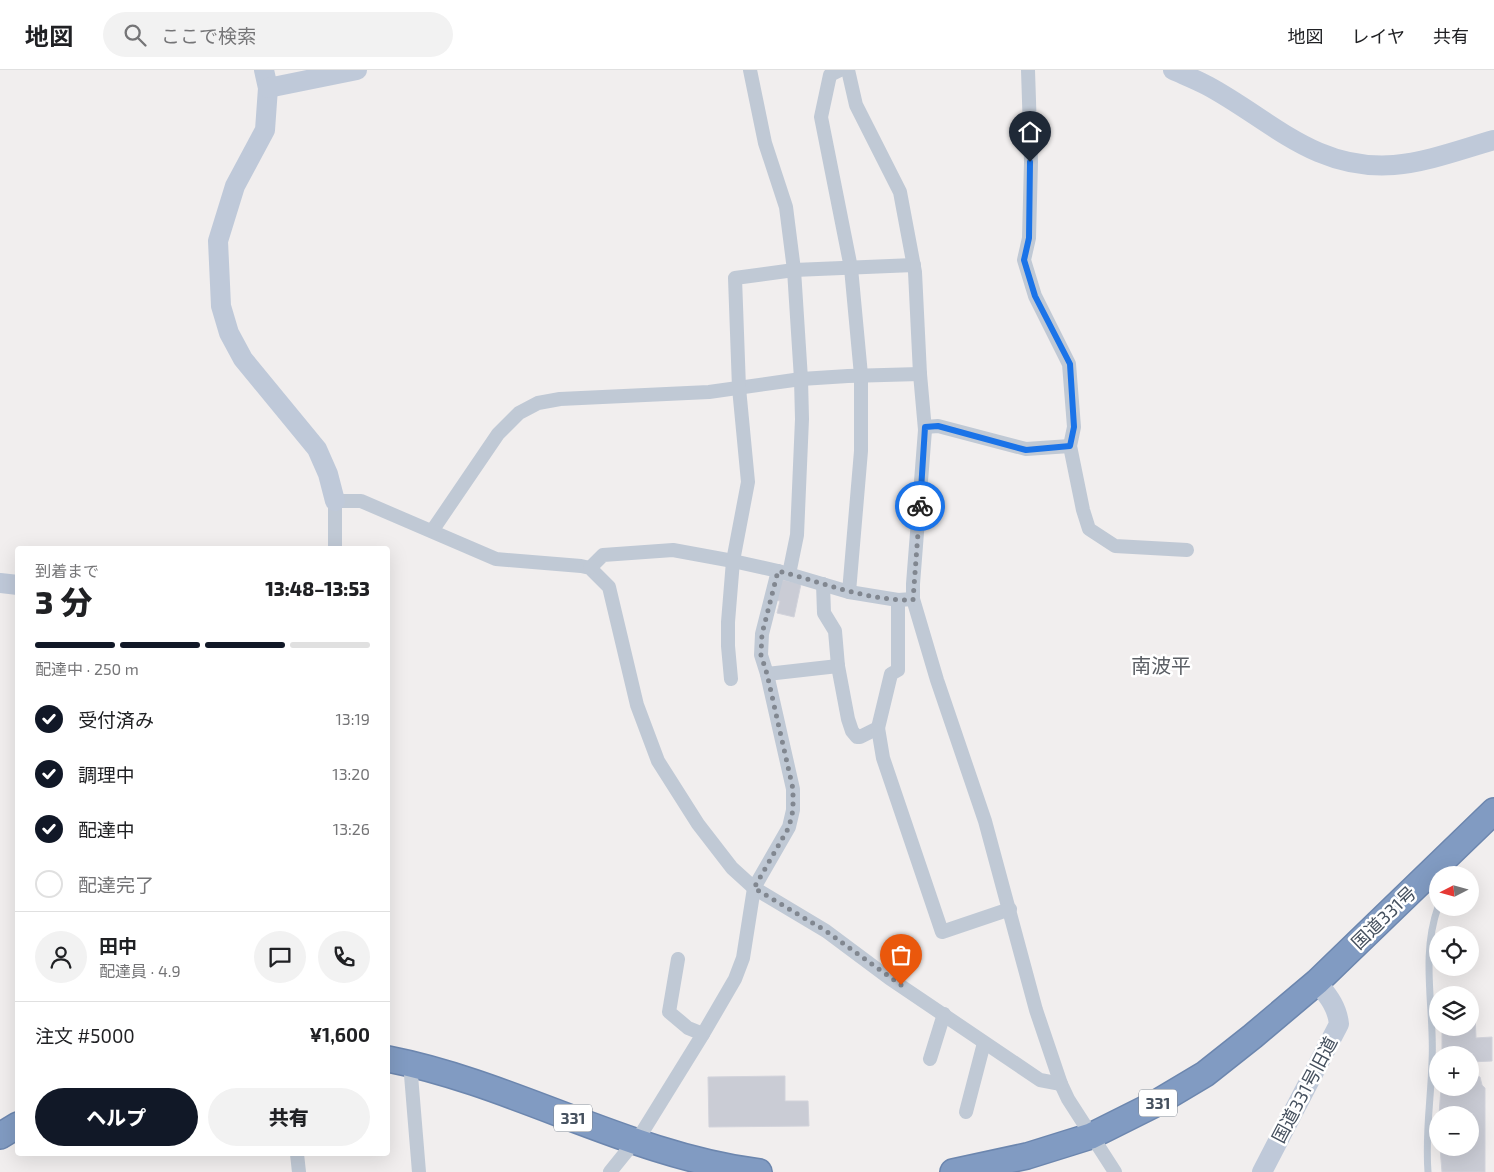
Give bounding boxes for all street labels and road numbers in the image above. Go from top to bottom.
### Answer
street label: 国道331号 [1346,881,1420,953]
street label: 国道331号旧道 [1267,1033,1341,1146]
road number: 331 [1139,1090,1177,1116]
road number: 331 [554,1104,592,1132]

